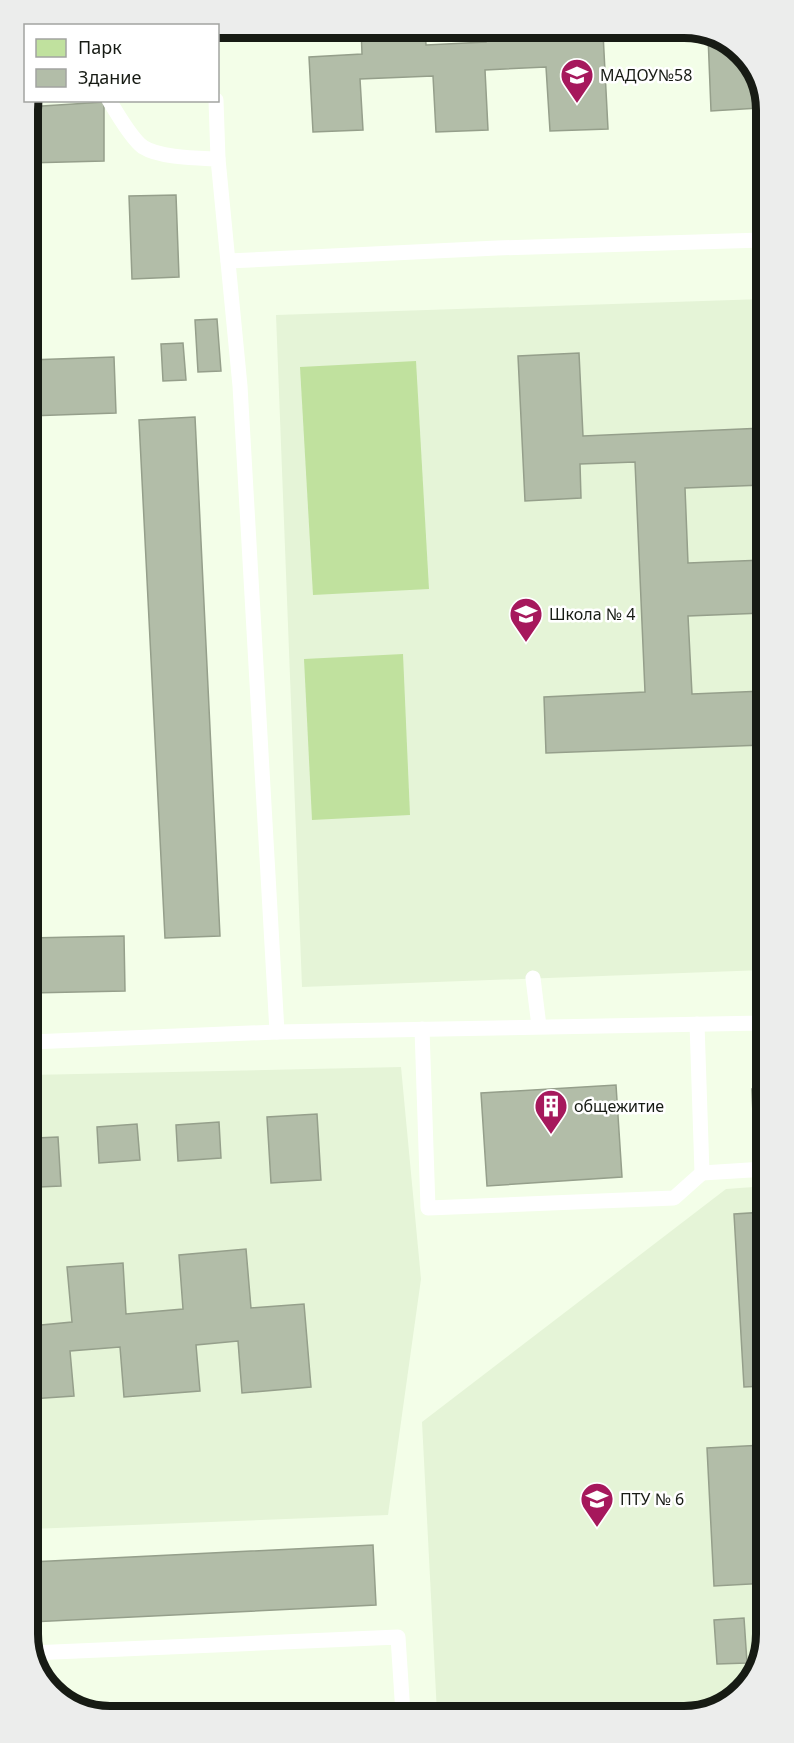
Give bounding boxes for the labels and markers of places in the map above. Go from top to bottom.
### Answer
school or university icon: МАДОУ№58 [559,57,595,104]
place label: МАДОУ№58 [600,64,692,86]
school or university icon: Школа № 4 [508,596,544,643]
place label: Школа № 4 [549,603,635,625]
building icon: общежитие [533,1088,569,1135]
place label: общежитие [574,1095,664,1117]
school or university icon: ПТУ № 6 [579,1481,615,1528]
place label: ПТУ № 6 [620,1488,684,1510]

